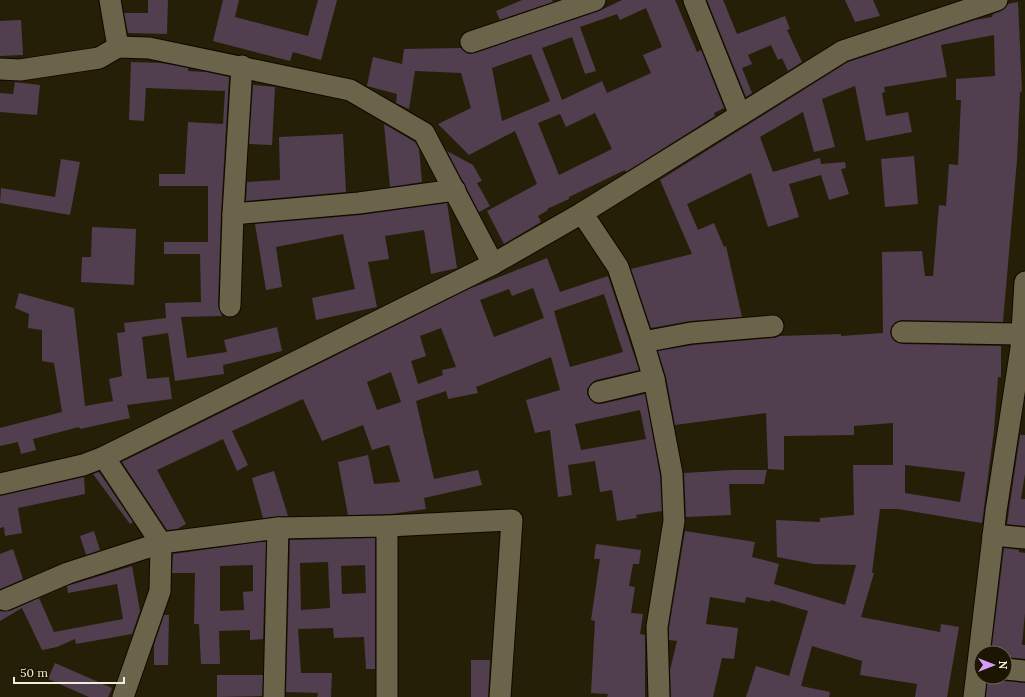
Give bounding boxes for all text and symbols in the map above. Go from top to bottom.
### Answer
north arrow [973,645,1013,685]
scale bar [14,659,124,685]
text: N [996,661,1010,670]
text: 50 m [20,665,48,680]

